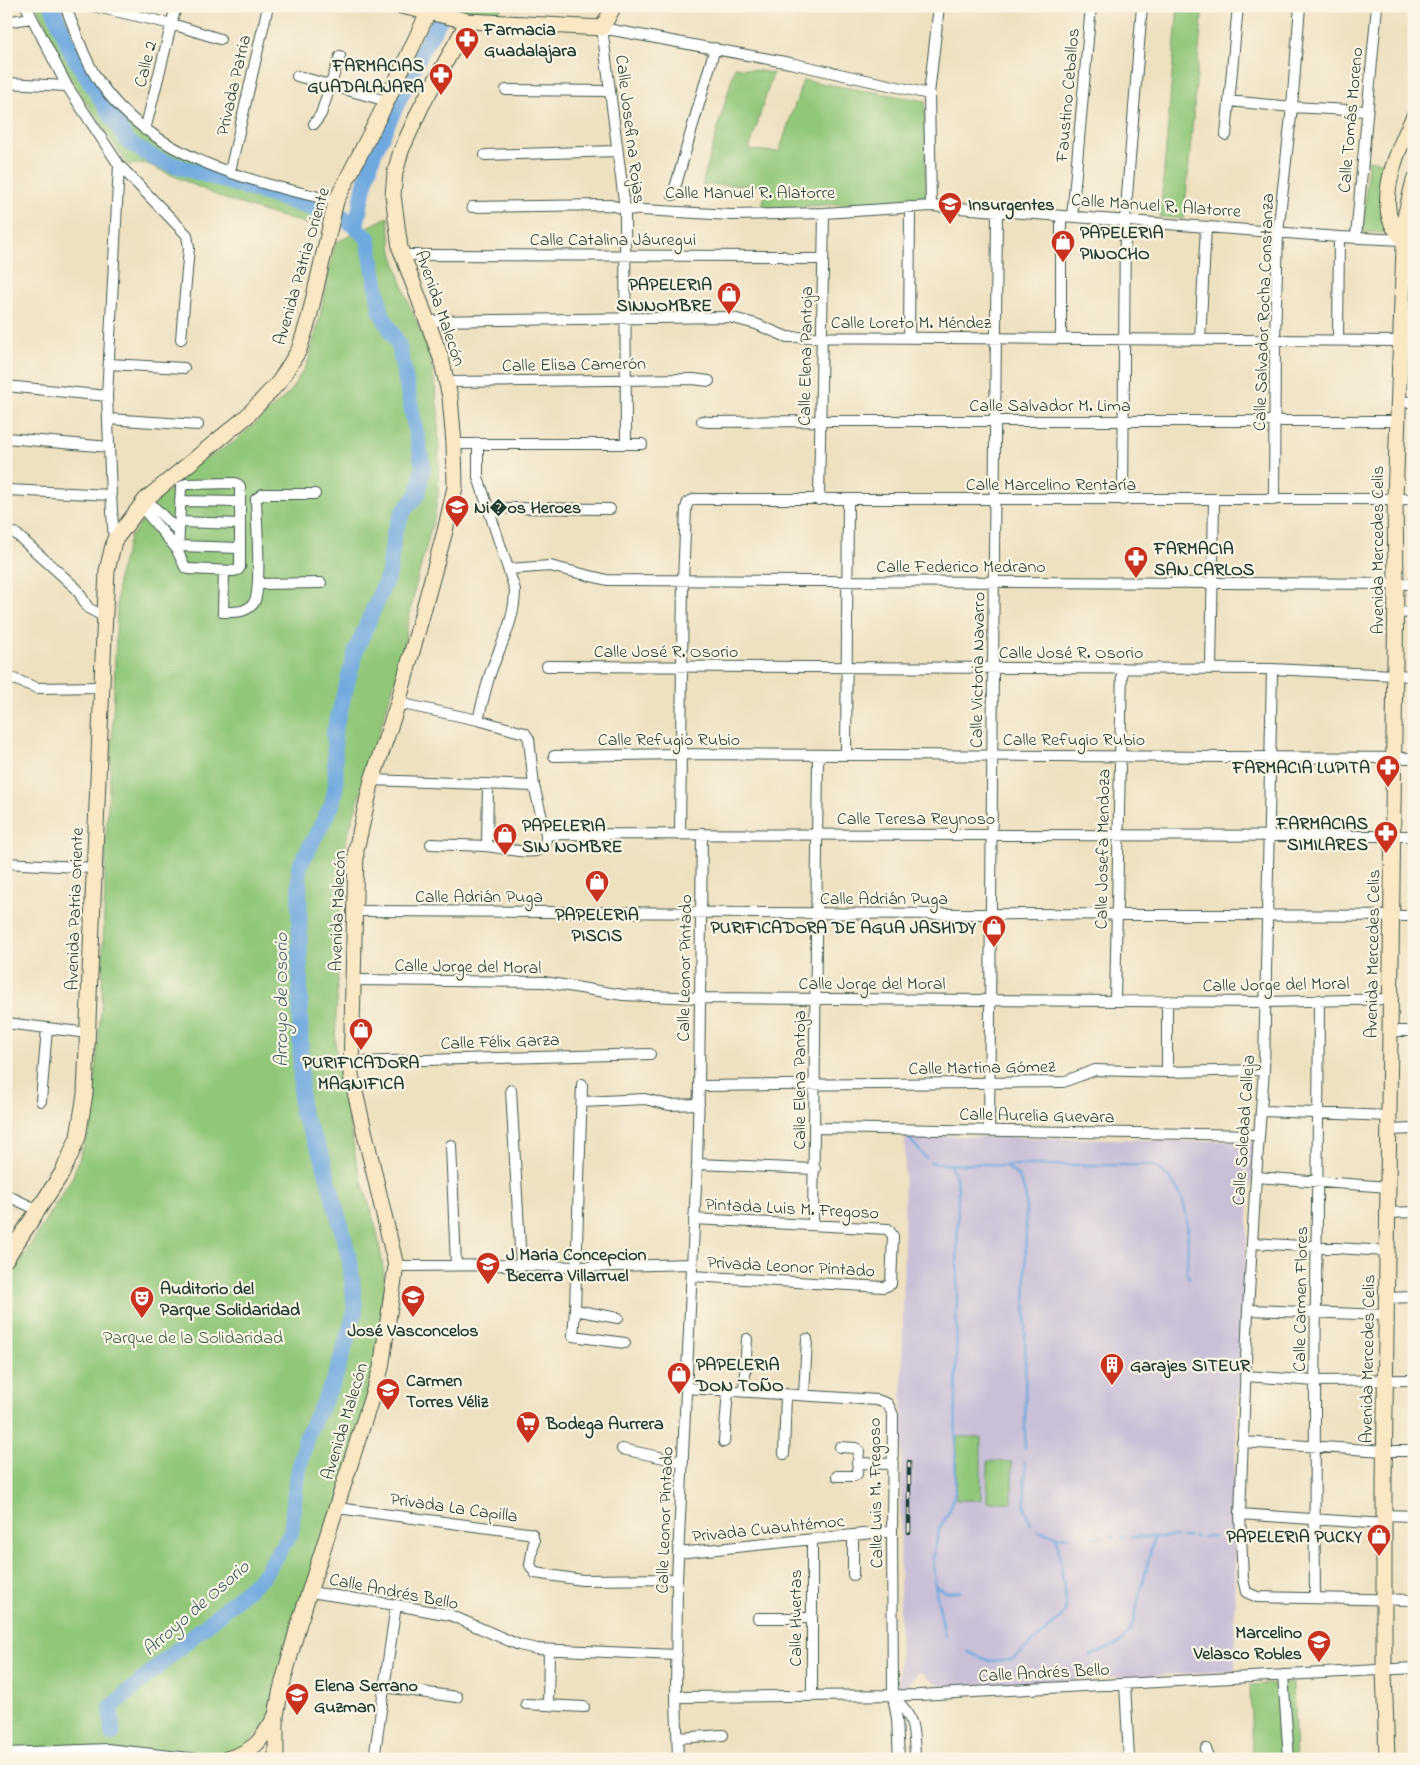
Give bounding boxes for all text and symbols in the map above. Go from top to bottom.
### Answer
place label: Farmacia Guadalajara [483,18,577,65]
pharmacy icon: Farmacia Guadalajara [454,26,480,60]
street label: Faustino Ceballos [1050,27,1088,164]
street label: Privada Patria [211,32,259,138]
street label: Calle 2 [129,38,165,91]
street label: Calle Tomás Moreno [1333,46,1371,194]
street label: Calle Josefina Rojas [607,53,651,205]
place label: FARMACIAS GUADALAJARA [307,54,424,101]
pharmacy icon: FARMACIAS GUADALAJARA [428,62,454,96]
street label: Calle Manuel R. Alatorre [665,181,836,207]
street label: Avenida Patria Oriente [268,184,338,348]
street label: Calle Manuel R. Alatorre [1070,188,1243,226]
school or university icon: Insurgentes [937,191,963,225]
place label: Insurgentes [968,193,1054,220]
street label: Calle Salvador Rocha Constanza [1248,193,1282,431]
place label: PAPELERIA PINOCHO [1080,221,1164,268]
street label: Calle Catalina Jáuregui [530,228,696,255]
shop icon: PAPELERIA PINOCHO [1050,229,1076,263]
street label: Avenida Malecón [407,247,471,370]
place label: PAPELERIA SINNOMBRE [616,273,712,320]
shop icon: PAPELERIA SINNOMBRE [716,281,742,315]
street label: Calle Elena Pantoja [793,286,821,426]
street label: Calle Loreto M. Méndez [831,311,992,337]
street label: Calle Elisa Camerón [502,352,646,380]
street label: Calle Salvador M. Lima [969,394,1131,420]
street label: Avenida Mercedes Celis [1366,466,1392,634]
street label: Calle Marcelino Rentaría [966,473,1136,499]
school or university icon: Ni�os Heroes [444,494,470,528]
place label: Ni�os Heroes [474,496,581,522]
place label: FARMACIA SAN CARLOS [1153,537,1255,584]
pharmacy icon: FARMACIA SAN CARLOS [1123,545,1149,579]
street label: Calle Federico Medrano [876,555,1046,581]
street label: Calle Victoria Navarro [965,592,993,748]
street label: Calle José R. Osorio [594,640,738,666]
street label: Calle José R. Osorio [999,641,1143,667]
street label: Calle Refugio Rubio [598,728,740,755]
street label: Calle Refugio Rubio [1003,728,1145,755]
pharmacy icon: FARMACIA LUPITA [1375,754,1401,788]
place label: FARMACIA LUPITA [1232,756,1370,782]
street label: Calle Josefa Mendoza [1090,768,1118,930]
street label: Calle Teresa Reynoso [837,807,995,833]
place label: FARMACIAS SIMILARES [1276,812,1368,859]
place label: PAPELERIA SIN NOMBRE [522,814,622,861]
pharmacy icon: FARMACIAS SIMILARES [1373,820,1399,854]
shop icon: PAPELERIA SIN NOMBRE [492,822,518,856]
street label: Avenida Patria Oriente [60,826,92,991]
street label: Avenida Malecón [324,850,354,972]
shop icon: PAPELERIA PISCIS [584,869,610,903]
street label: Avenida Mercedes Celis [1360,869,1388,1039]
street label: Calle Adrián Puga [415,885,543,912]
street label: Calle Adrián Puga [820,887,948,914]
street label: Calle Leonor Pintado [672,894,700,1042]
place label: PAPELERIA PISCIS [555,903,639,950]
shop icon: PURIFICADORA DE AGUA JASHIDY [981,914,1007,948]
place label: PURIFICADORA DE AGUA JASHIDY [710,916,977,942]
water label: Arroyo de Osorio [269,932,296,1067]
street label: Calle Jorge del Moral [394,954,542,983]
street label: Calle Jorge del Moral [799,972,945,999]
street label: Calle Jorge del Moral [1202,972,1350,1001]
street label: Calle Elena Pantoja [788,1010,814,1150]
shop icon: PURIFICADORA MAGNIFICA [348,1017,374,1051]
street label: Calle Félix Garza [440,1028,560,1058]
place label: PURIFICADORA MAGNIFICA [303,1051,419,1098]
street label: Calle Soledad Calleja [1227,1054,1263,1206]
street label: Calle Martina Gómez [908,1055,1056,1083]
street label: Calle Aurelia Guevara [959,1103,1115,1131]
street label: Pintada Luis M. Fregoso [704,1192,880,1229]
street label: Calle Carmen Flores [1288,1226,1316,1372]
place label: J Maria Concepcion Becerra Villarruel [505,1243,647,1290]
school or university icon: J Maria Concepcion Becerra Villarruel [475,1251,501,1285]
street label: Privada Leonor Pintado [706,1251,876,1285]
street label: Avenida Mercedes Celis [1355,1274,1383,1444]
place label: Auditorio del Parque Solidaridad [160,1277,301,1324]
school or university icon: José Vasconcelos [400,1284,426,1318]
theatre icon: Auditorio del Parque Solidaridad [129,1285,155,1319]
place label: José Vasconcelos [347,1319,479,1345]
park label: Parque de la Solidaridad [103,1326,283,1352]
building icon: Garajes SITEUR [1099,1352,1125,1386]
place label: PAPELERIA DON TOÑO [695,1353,784,1400]
place label: Garajes SITEUR [1130,1354,1251,1380]
street label: Avenida Malecón [316,1360,376,1483]
shop icon: PAPELERIA DON TOÑO [666,1361,692,1395]
place label: Carmen Torres Véliz [406,1369,489,1416]
school or university icon: Carmen Torres Véliz [375,1377,401,1411]
supermarket icon: Bodega Aurrera [515,1410,541,1444]
place label: Bodega Aurrera [545,1412,664,1439]
street label: Calle Luis M. Fregoso [863,1417,892,1569]
street label: Calle Leonor Pintado [650,1446,682,1594]
street label: Privada La Capilla [388,1487,519,1531]
street label: Privada Cuauhtémoc [691,1509,846,1551]
shop icon: PAPELERIA PUCKY [1366,1523,1392,1557]
place label: PAPELERIA PUCKY [1226,1525,1363,1551]
water label: Arroyo de Osorio [137,1554,257,1663]
street label: Calle Andrés Bello [327,1568,460,1618]
street label: Calle Huertas [784,1569,810,1667]
place label: Marcelino Velasco Robles [1193,1621,1302,1668]
school or university icon: Marcelino Velasco Robles [1306,1629,1332,1663]
street label: Calle Andrés Bello [978,1658,1110,1690]
place label: Elena Serrano Guzman [314,1674,418,1721]
school or university icon: Elena Serrano Guzman [284,1682,310,1716]

